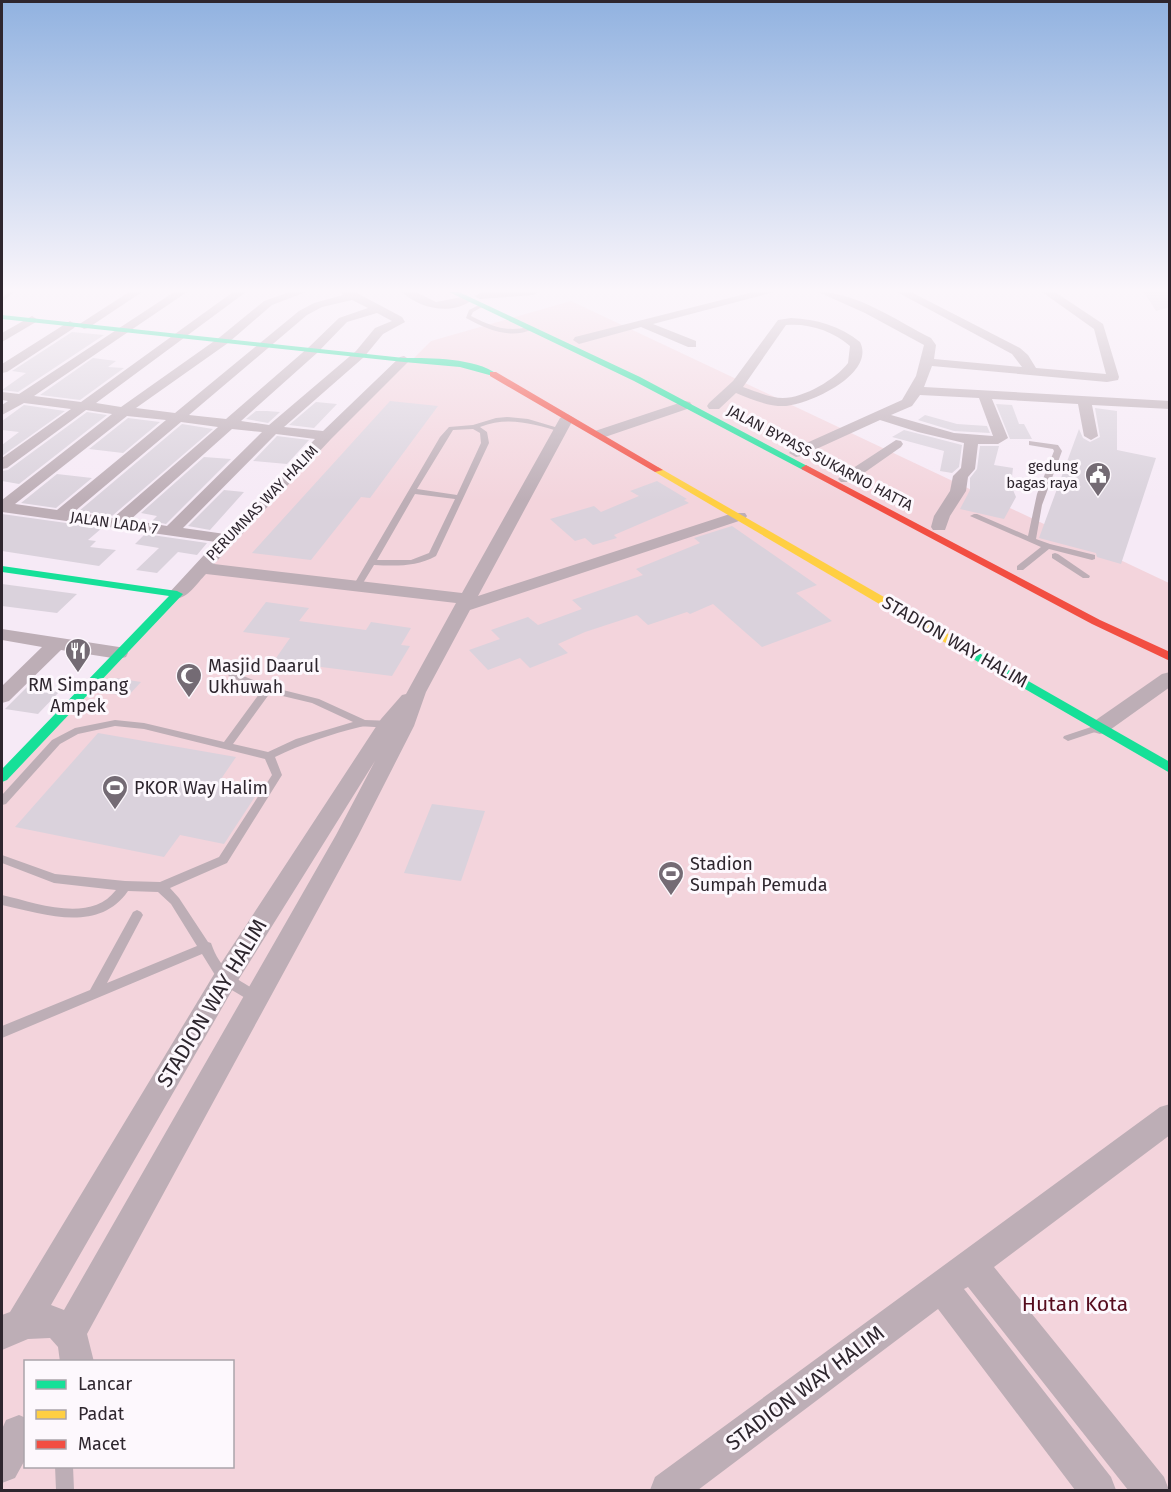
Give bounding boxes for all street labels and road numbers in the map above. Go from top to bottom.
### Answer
street label: JALAN BYPASS SUKARNO HATTA [724,401,916,515]
street label: PERUMNAS WAY HALIM [202,442,322,564]
street label: JALAN LADA 7 [69,508,159,538]
street label: STADION WAY HALIM [878,591,1032,693]
street label: STADION WAY HALIM [151,914,273,1092]
street label: STADION WAY HALIM [721,1320,889,1456]

